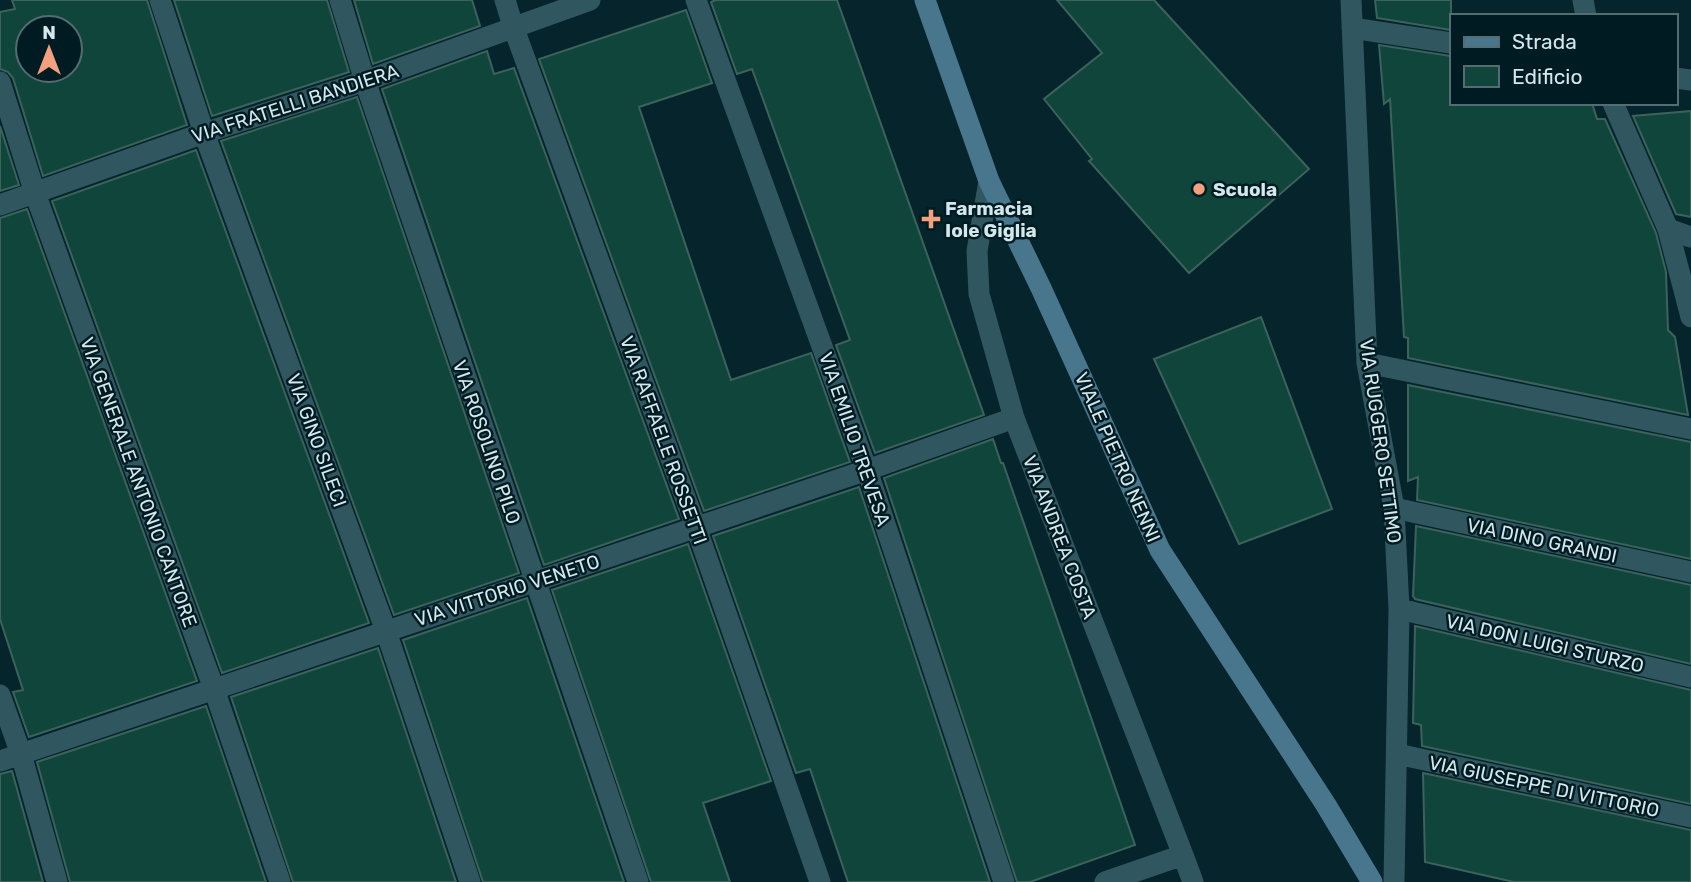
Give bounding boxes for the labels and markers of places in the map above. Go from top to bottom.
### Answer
place label: Scuola [1213,178,1277,201]
marker: Scuola [1191,181,1207,197]
place label: Farmacia Iole Giglia [945,197,1037,242]
marker: Farmacia Iole Giglia [923,211,939,227]

